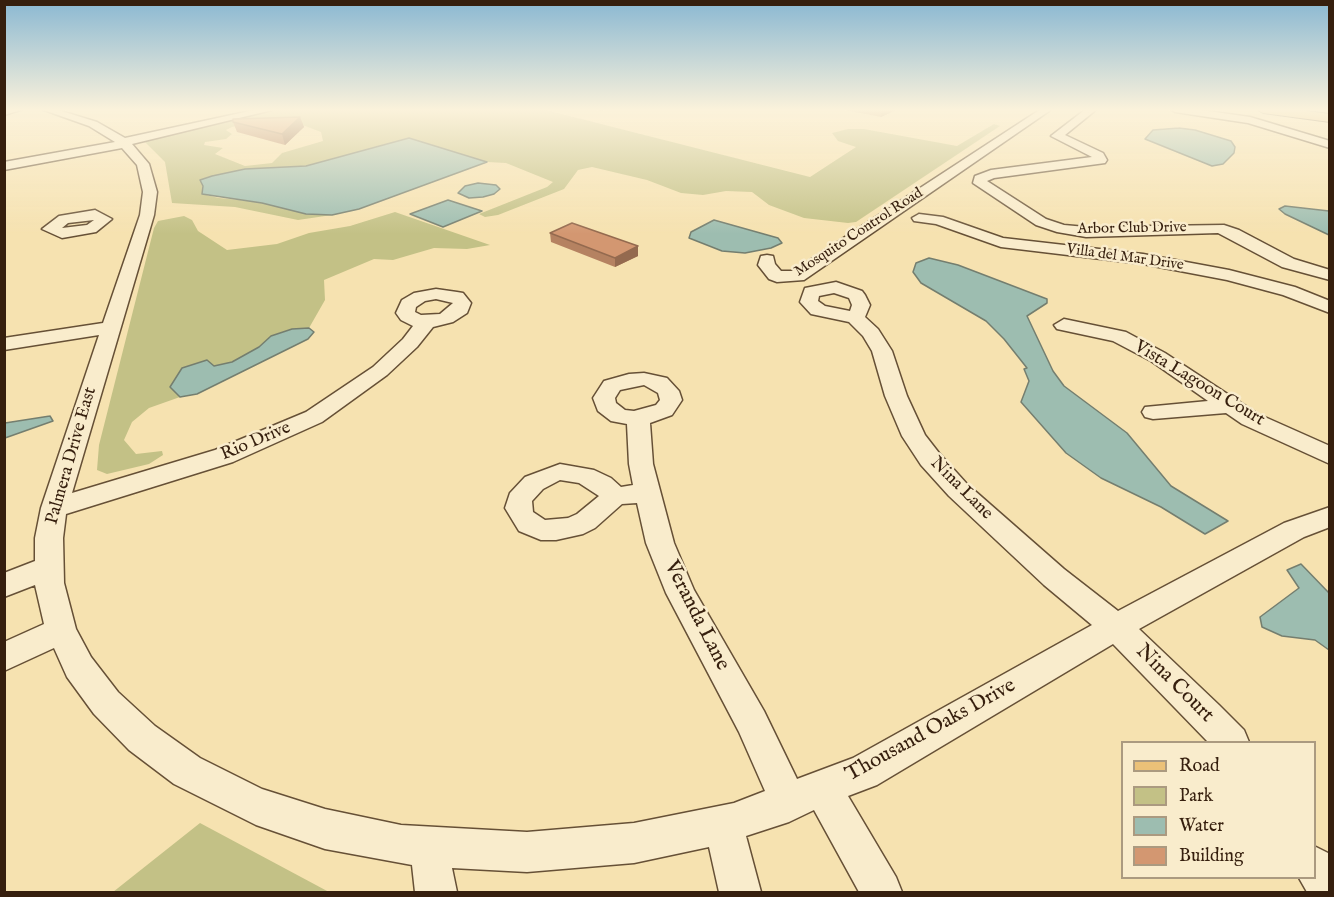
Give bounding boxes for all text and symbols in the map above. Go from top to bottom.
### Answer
street label: Mosquito Control Road [791,185,927,281]
street label: Arbor Club Drive [1077,219,1187,239]
street label: Villa del Mar Drive [1065,241,1185,275]
street label: Vista Lagoon Court [1130,336,1268,432]
street label: Palmera Drive East [42,385,102,527]
street label: Rio Drive [218,418,294,466]
street label: Nina Lane [925,453,997,525]
street label: Veranda Lane [658,557,734,675]
street label: Nina Court [1130,640,1218,728]
street label: Thousand Oaks Drive [842,674,1020,788]
legend [1121,741,1316,879]
text: Road [1179,755,1220,778]
text: Park [1179,785,1213,808]
text: Water [1179,815,1224,838]
text: Building [1179,845,1244,868]

